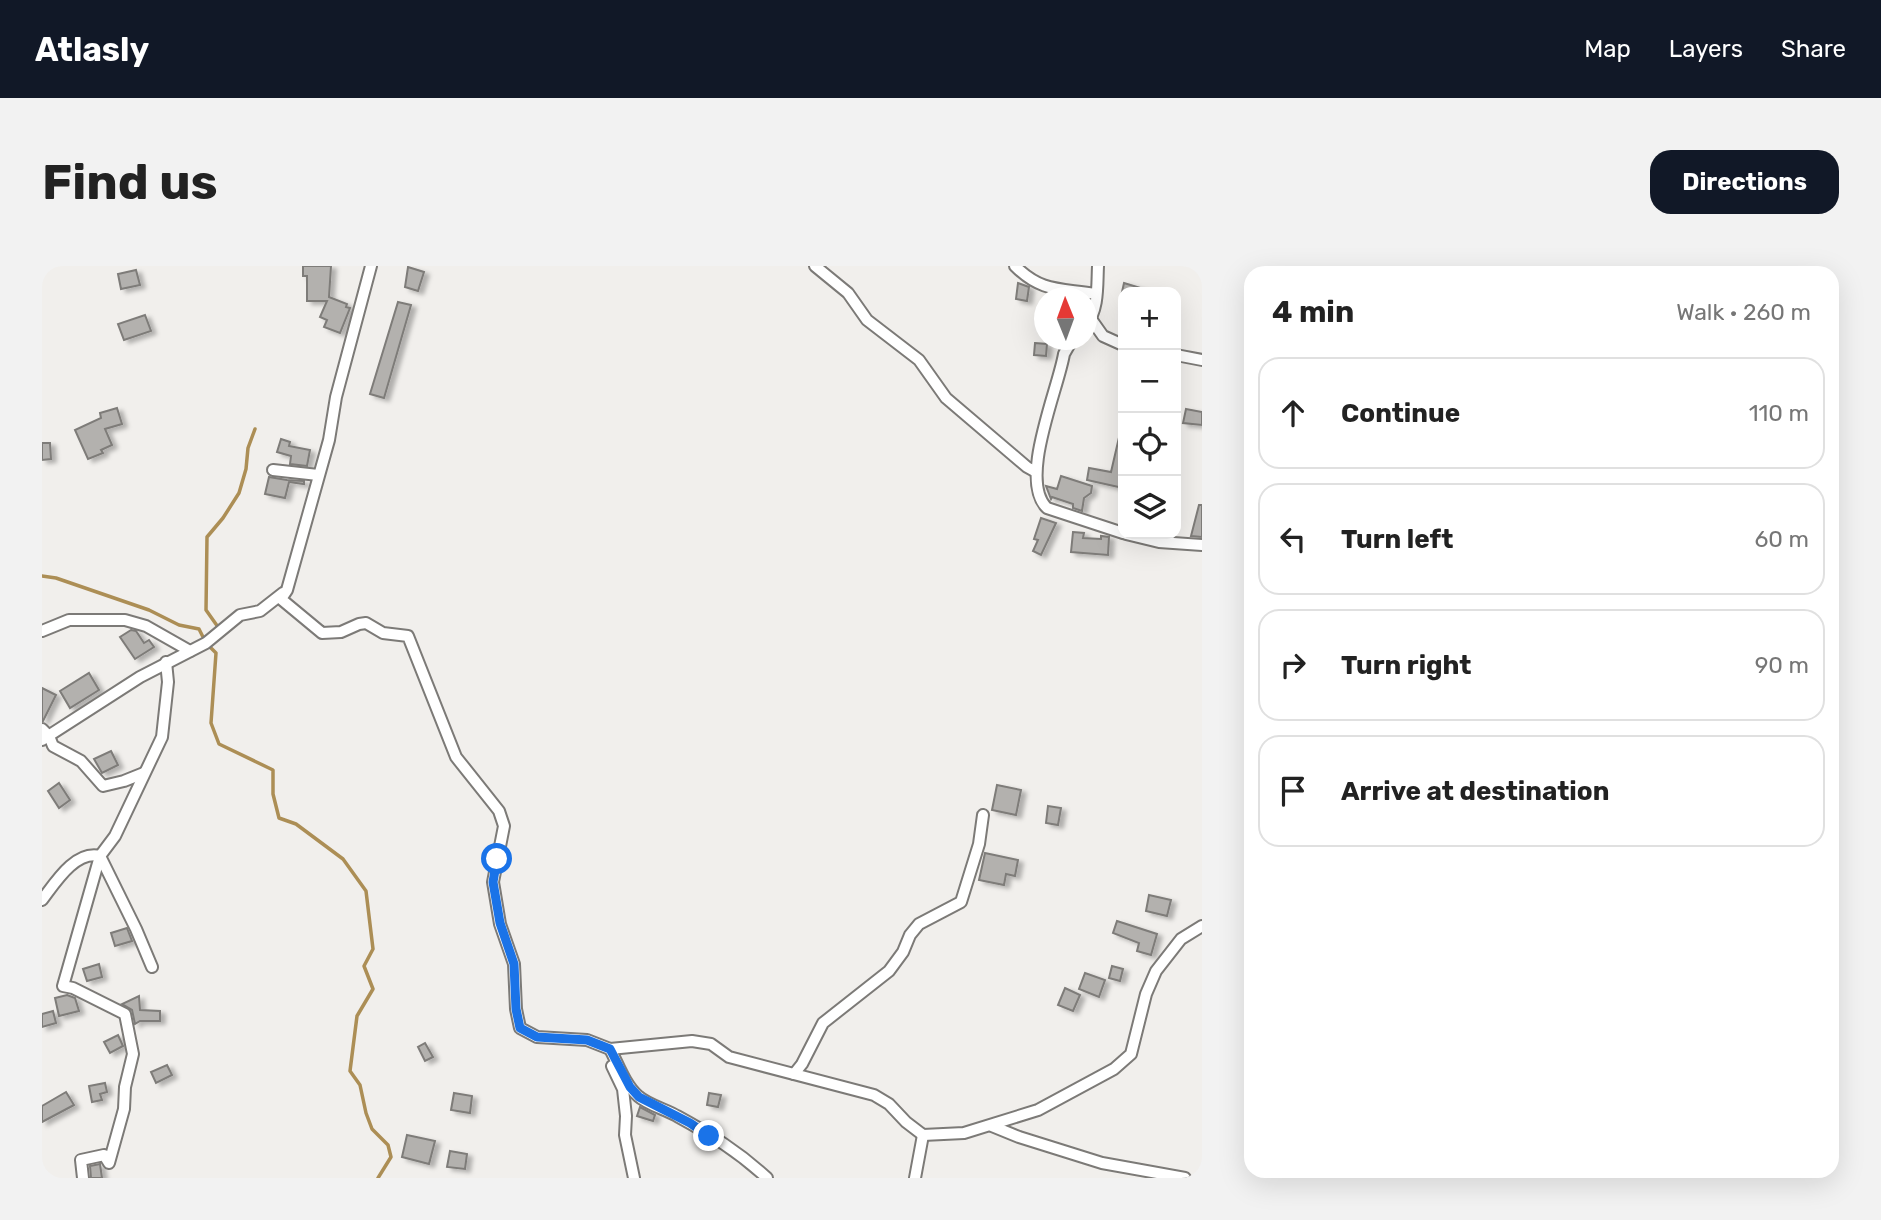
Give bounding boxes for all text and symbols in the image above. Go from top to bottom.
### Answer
text: Atlasly [35,30,149,69]
text: Map [1584,35,1631,63]
text: Layers [1669,35,1743,63]
text: Share [1781,35,1846,63]
button: Directions [1650,150,1839,214]
text: Find us [42,153,218,211]
north arrow [1034,287,1097,350]
map controls [1118,287,1181,539]
button: + [1118,287,1181,350]
text: 4 min [1272,294,1354,330]
text: Walk · 260 m [1676,298,1811,326]
button: − [1118,350,1181,413]
icon: ahead [1274,394,1312,432]
text: Continue [1341,398,1460,429]
text: 110 m [1749,399,1809,427]
button: locate [1118,413,1181,476]
button: layers [1118,476,1181,539]
icon: left [1274,520,1312,558]
text: Turn left [1341,524,1453,555]
text: 60 m [1754,525,1809,553]
icon: right [1274,646,1312,684]
text: Turn right [1341,650,1471,681]
text: 90 m [1755,651,1809,679]
icon: arrive [1274,772,1312,810]
text: Arrive at destination [1341,776,1609,807]
route start [481,843,512,874]
route end [693,1120,724,1151]

